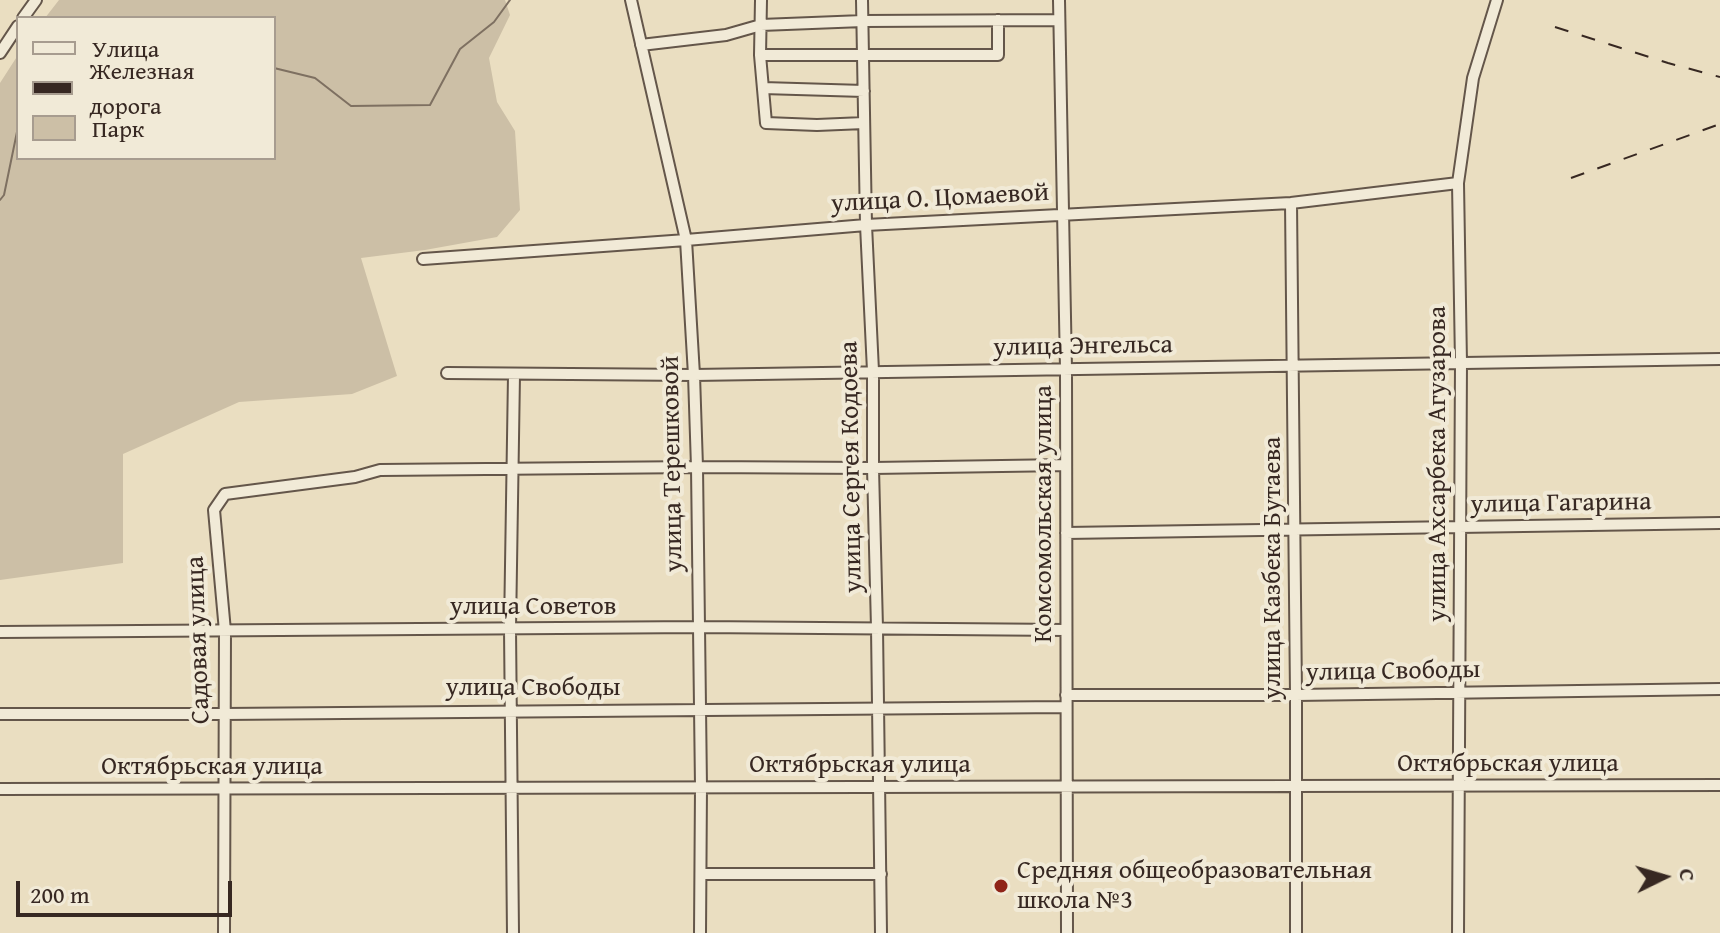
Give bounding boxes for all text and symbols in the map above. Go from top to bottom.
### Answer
legend [16,16,276,160]
text: Улица [92,31,159,66]
text: Железная дорога [89,53,194,123]
text: Парк [92,111,144,146]
street label: улица О. Цомаевой [830,178,1050,220]
street label: улица Ахсарбека Агузарова [1422,306,1454,622]
street label: улица Энгельса [993,330,1173,364]
street label: улица Сергея Кодоева [834,341,870,593]
street label: улица Терешковой [656,355,690,573]
street label: Комсомольская улица [1028,385,1060,643]
street label: улица Казбека Бутаева [1257,437,1289,699]
street label: улица Гагарина [1470,487,1652,521]
street label: Садовая улица [180,555,218,725]
street label: улица Советов [450,591,616,623]
street label: улица Свободы [1305,655,1481,689]
street label: улица Свободы [446,672,620,704]
street label: Октябрьская улица [1397,748,1619,780]
street label: Октябрьская улица [749,749,971,781]
street label: Октябрьская улица [101,751,323,783]
north arrow [1624,837,1704,917]
place label: Средняя общеобразовательная школа №3 [1017,855,1372,916]
scale bar [20,865,236,915]
text: С [1671,867,1704,882]
text: 200 m [30,877,90,912]
marker: Средняя общеобразовательная школа №3 [992,877,1010,895]

